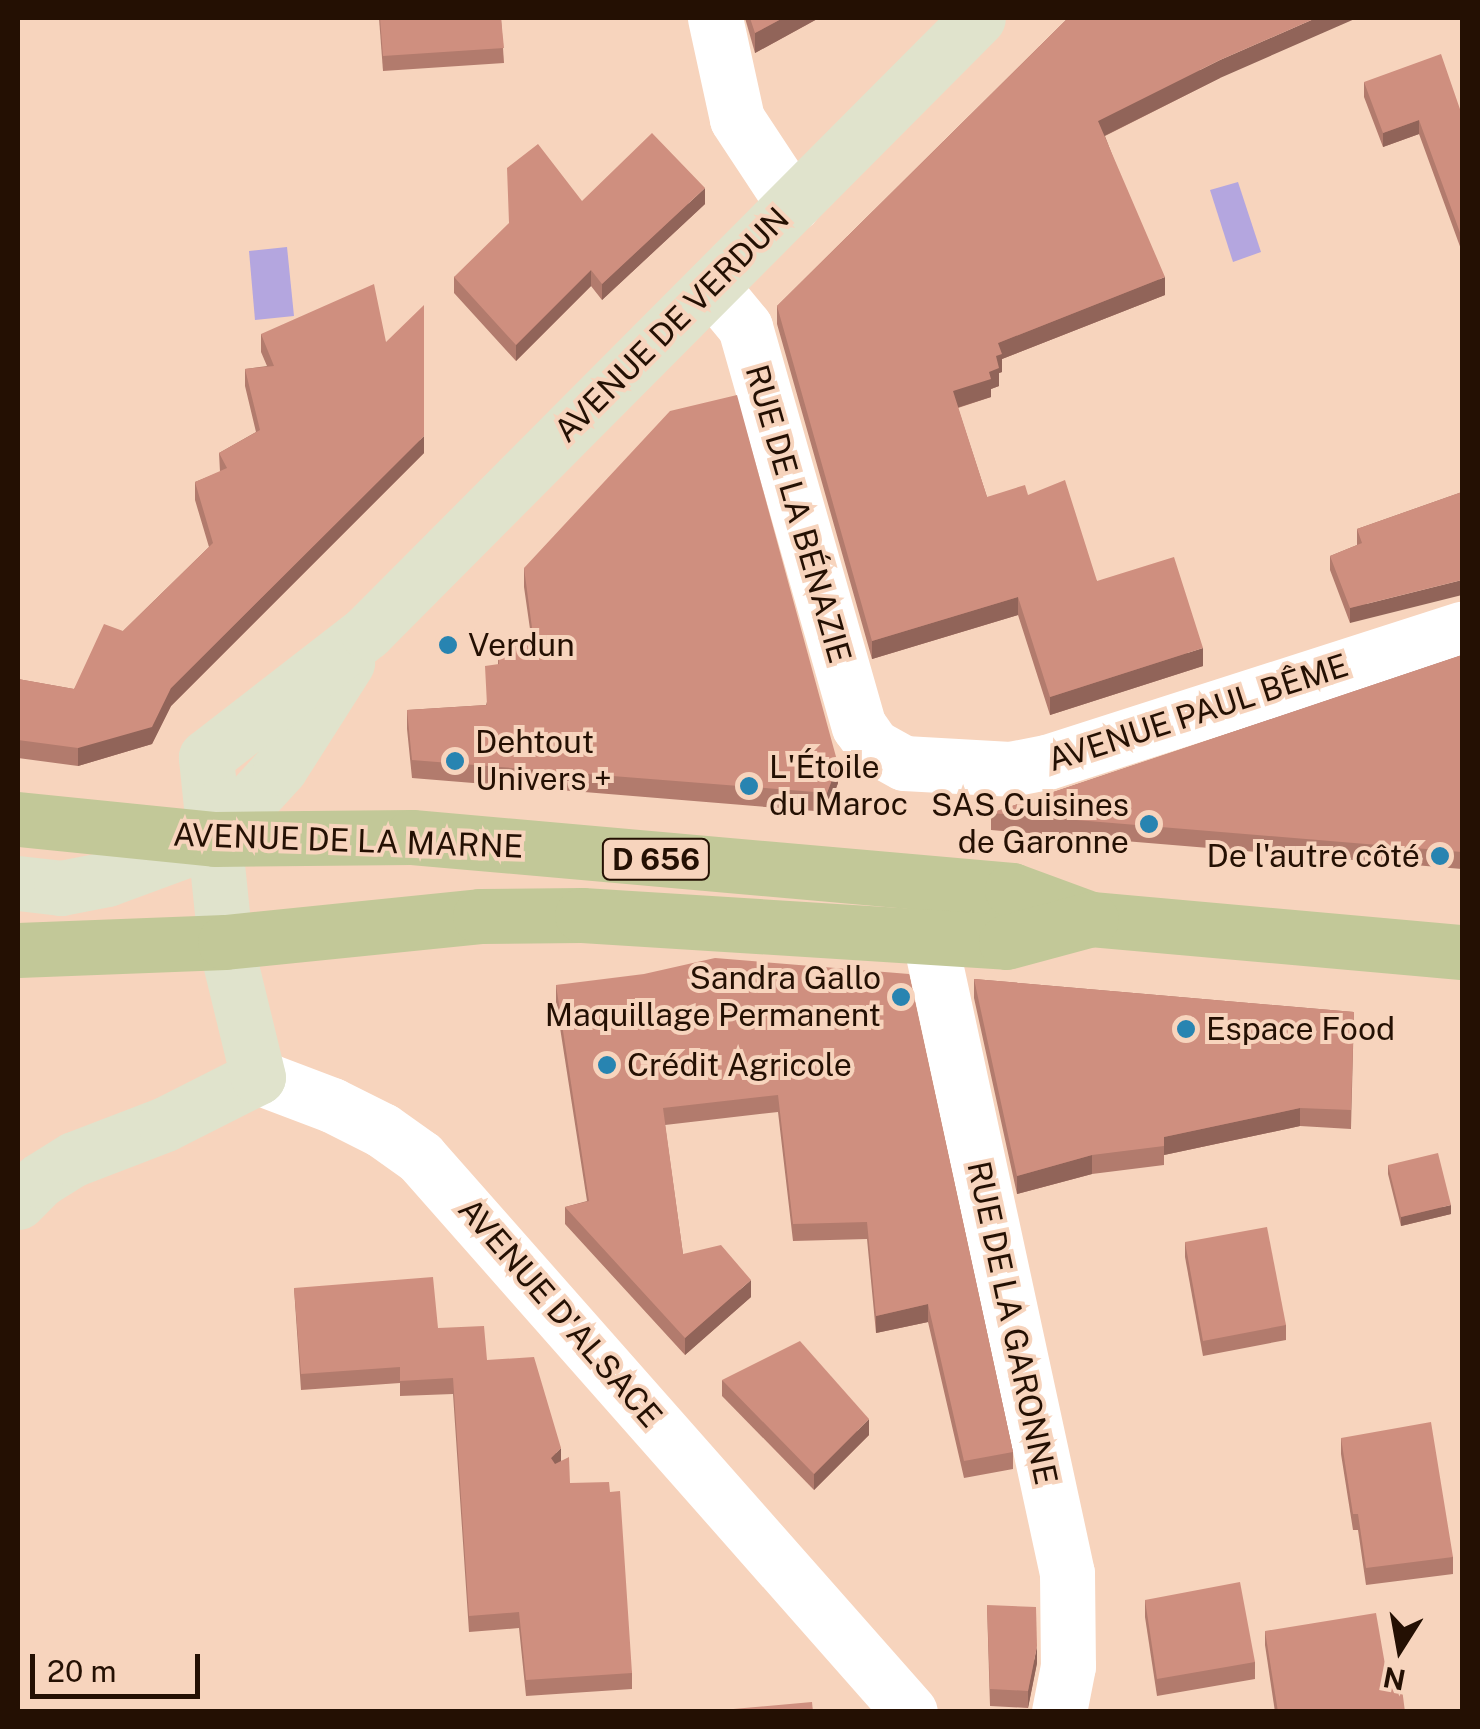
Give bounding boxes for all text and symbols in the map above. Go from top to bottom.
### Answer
street label: AVENUE DE VERDUN [547,200,797,450]
street label: RUE DE LA BÉNAZIE [737,360,859,668]
place label: Verdun [468,626,575,664]
marker: Verdun [437,634,459,656]
street label: AVENUE PAUL BÊME [1043,646,1353,780]
place label: Dehtout Univers + [475,724,612,799]
place label: L'Étoile du Maroc [769,749,908,824]
marker: Dehtout Univers + [444,750,466,772]
marker: L'Étoile du Maroc [738,775,760,797]
place label: SAS Cuisines de Garonne [931,787,1129,862]
marker: SAS Cuisines de Garonne [1138,813,1160,835]
street label: AVENUE DE LA MARNE [172,816,524,866]
road number: D 656 [601,834,711,884]
place label: De l'autre côté [1206,837,1420,875]
marker: De l'autre côté [1429,845,1451,867]
place label: Sandra Gallo Maquillage Permanent [544,960,881,1035]
marker: Sandra Gallo Maquillage Permanent [890,986,912,1008]
place label: Espace Food [1206,1010,1395,1048]
marker: Espace Food [1175,1018,1197,1040]
place label: Crédit Agricole [627,1046,852,1084]
marker: Crédit Agricole [596,1054,618,1076]
street label: RUE DE LA GARONNE [959,1158,1065,1488]
street label: AVENUE D'ALSACE [450,1191,670,1435]
north arrow [1350,1599,1450,1699]
scale bar [35,1634,205,1696]
text: 20 m [47,1653,116,1689]
text: N [1380,1661,1408,1697]

